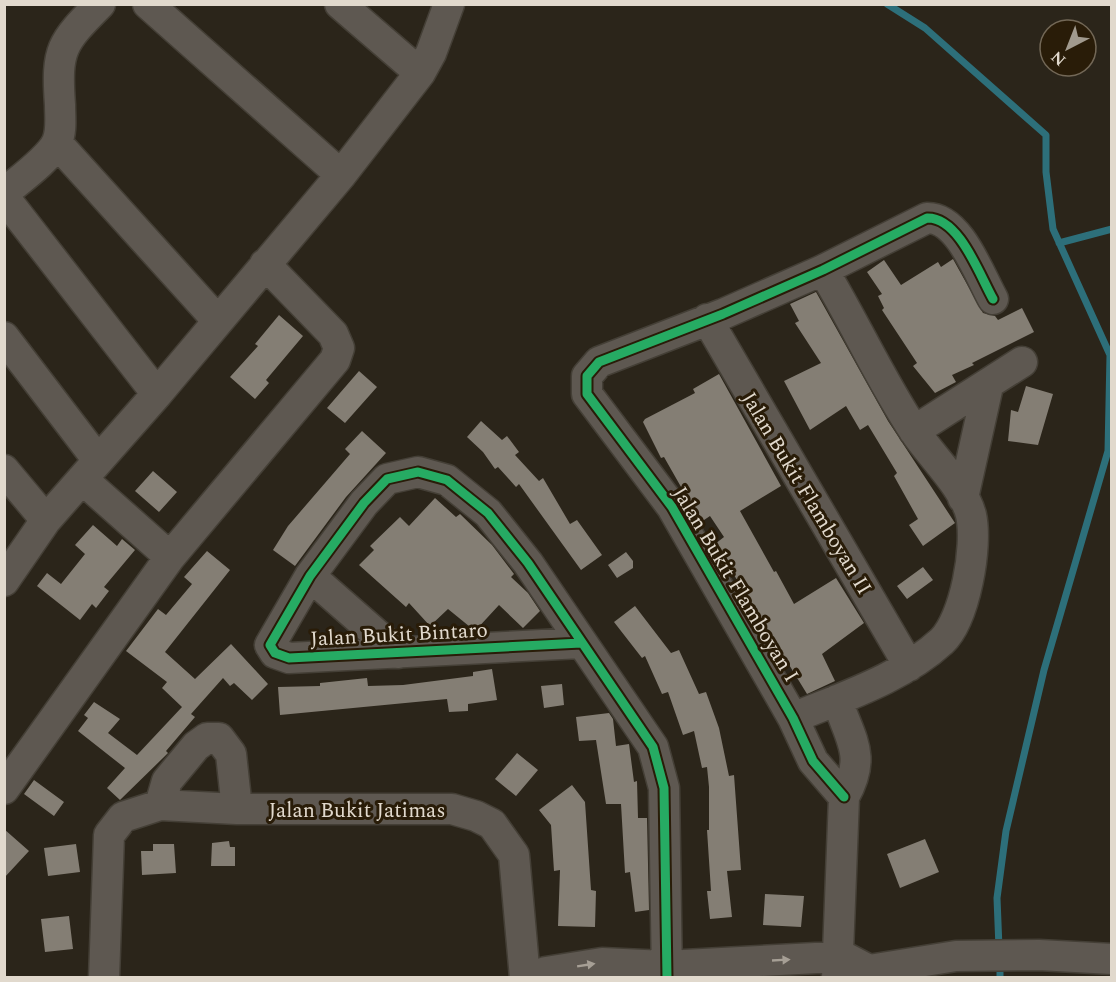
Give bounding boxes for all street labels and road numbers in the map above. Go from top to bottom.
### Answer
street label: Jalan Bukit Flamboyan II [736,387,878,599]
street label: Jalan Bukit Flamboyan I [668,482,804,686]
street label: Jalan Bukit Bintaro [309,614,489,656]
street label: Jalan Bukit Jatimas [269,795,445,827]

